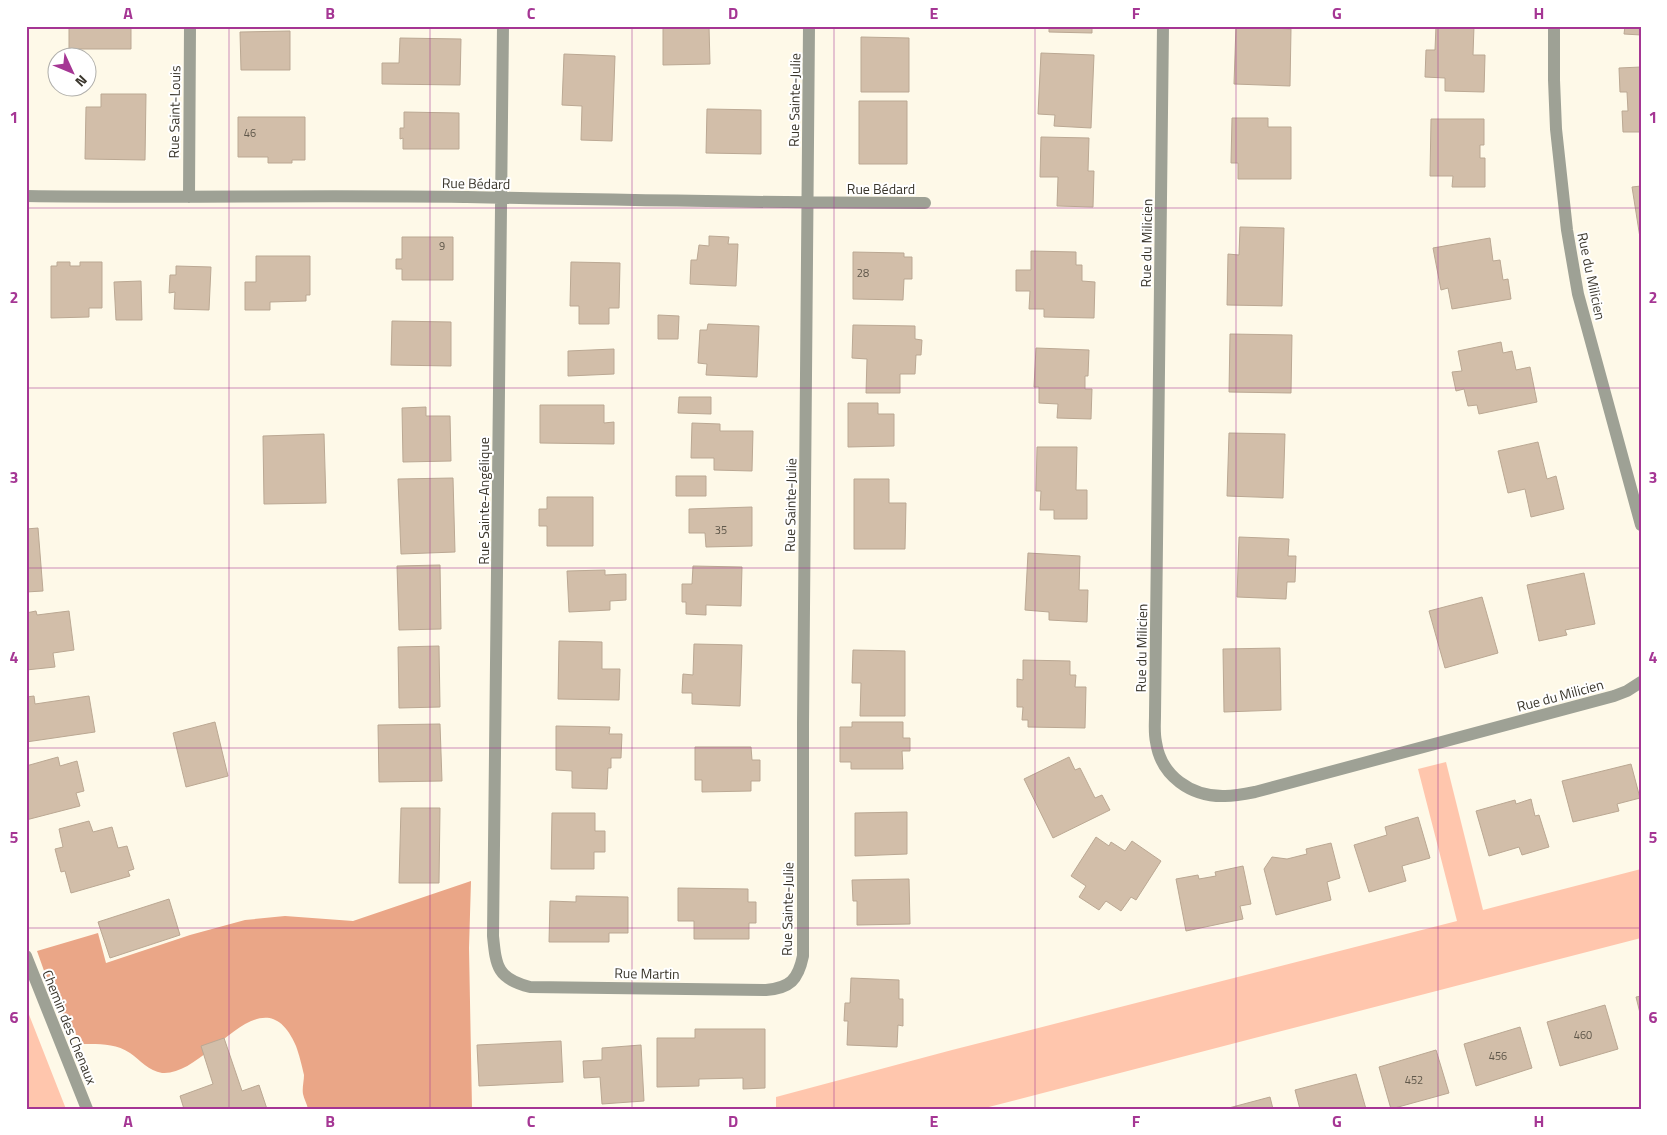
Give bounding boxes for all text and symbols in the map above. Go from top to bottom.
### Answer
text: A [123,1,133,25]
text: B [325,1,335,25]
text: C [527,1,536,25]
text: D [728,1,738,25]
text: E [930,1,939,25]
text: F [1132,1,1141,25]
text: G [1332,1,1342,25]
text: H [1534,1,1544,25]
north arrow [48,48,98,98]
street label: Rue Sainte-Julie [783,53,805,147]
street label: Rue Saint-Louis [163,65,185,159]
text: N [71,71,93,92]
text: 1 [10,105,18,129]
text: 1 [1649,105,1657,129]
house number: 46 [244,125,256,141]
street label: Rue Bédard [442,172,510,194]
street label: Rue Bédard [847,178,915,199]
street label: Rue du Milicien [1135,198,1157,288]
street label: Rue du Milicien [1572,230,1612,322]
house number: 9 [439,238,445,254]
house number: 28 [857,265,869,281]
text: 2 [10,285,18,309]
text: 2 [1649,285,1657,309]
street label: Rue Sainte-Angélique [473,437,494,565]
street label: Rue Sainte-Julie [779,458,801,552]
text: 3 [10,465,18,489]
text: 3 [1649,465,1657,489]
house number: 35 [715,522,727,538]
street label: Rue du Milicien [1130,603,1152,693]
text: 4 [10,645,19,669]
text: 4 [1649,645,1658,669]
street label: Rue du Milicien [1514,673,1606,717]
text: 5 [10,825,19,849]
text: 5 [1649,825,1658,849]
street label: Rue Sainte-Julie [776,862,798,956]
street label: Rue Martin [614,962,680,984]
street label: Chemin des Chenaux [37,966,103,1088]
text: 6 [10,1005,19,1029]
text: 6 [1649,1005,1658,1029]
house number: 460 [1574,1027,1592,1043]
house number: 456 [1489,1048,1507,1064]
house number: 452 [1405,1072,1423,1088]
text: A [123,1109,133,1133]
text: B [325,1109,335,1133]
text: C [527,1109,536,1133]
text: D [728,1109,738,1133]
text: E [930,1109,939,1133]
text: F [1132,1109,1141,1133]
text: G [1332,1109,1342,1133]
text: H [1534,1109,1544,1133]

